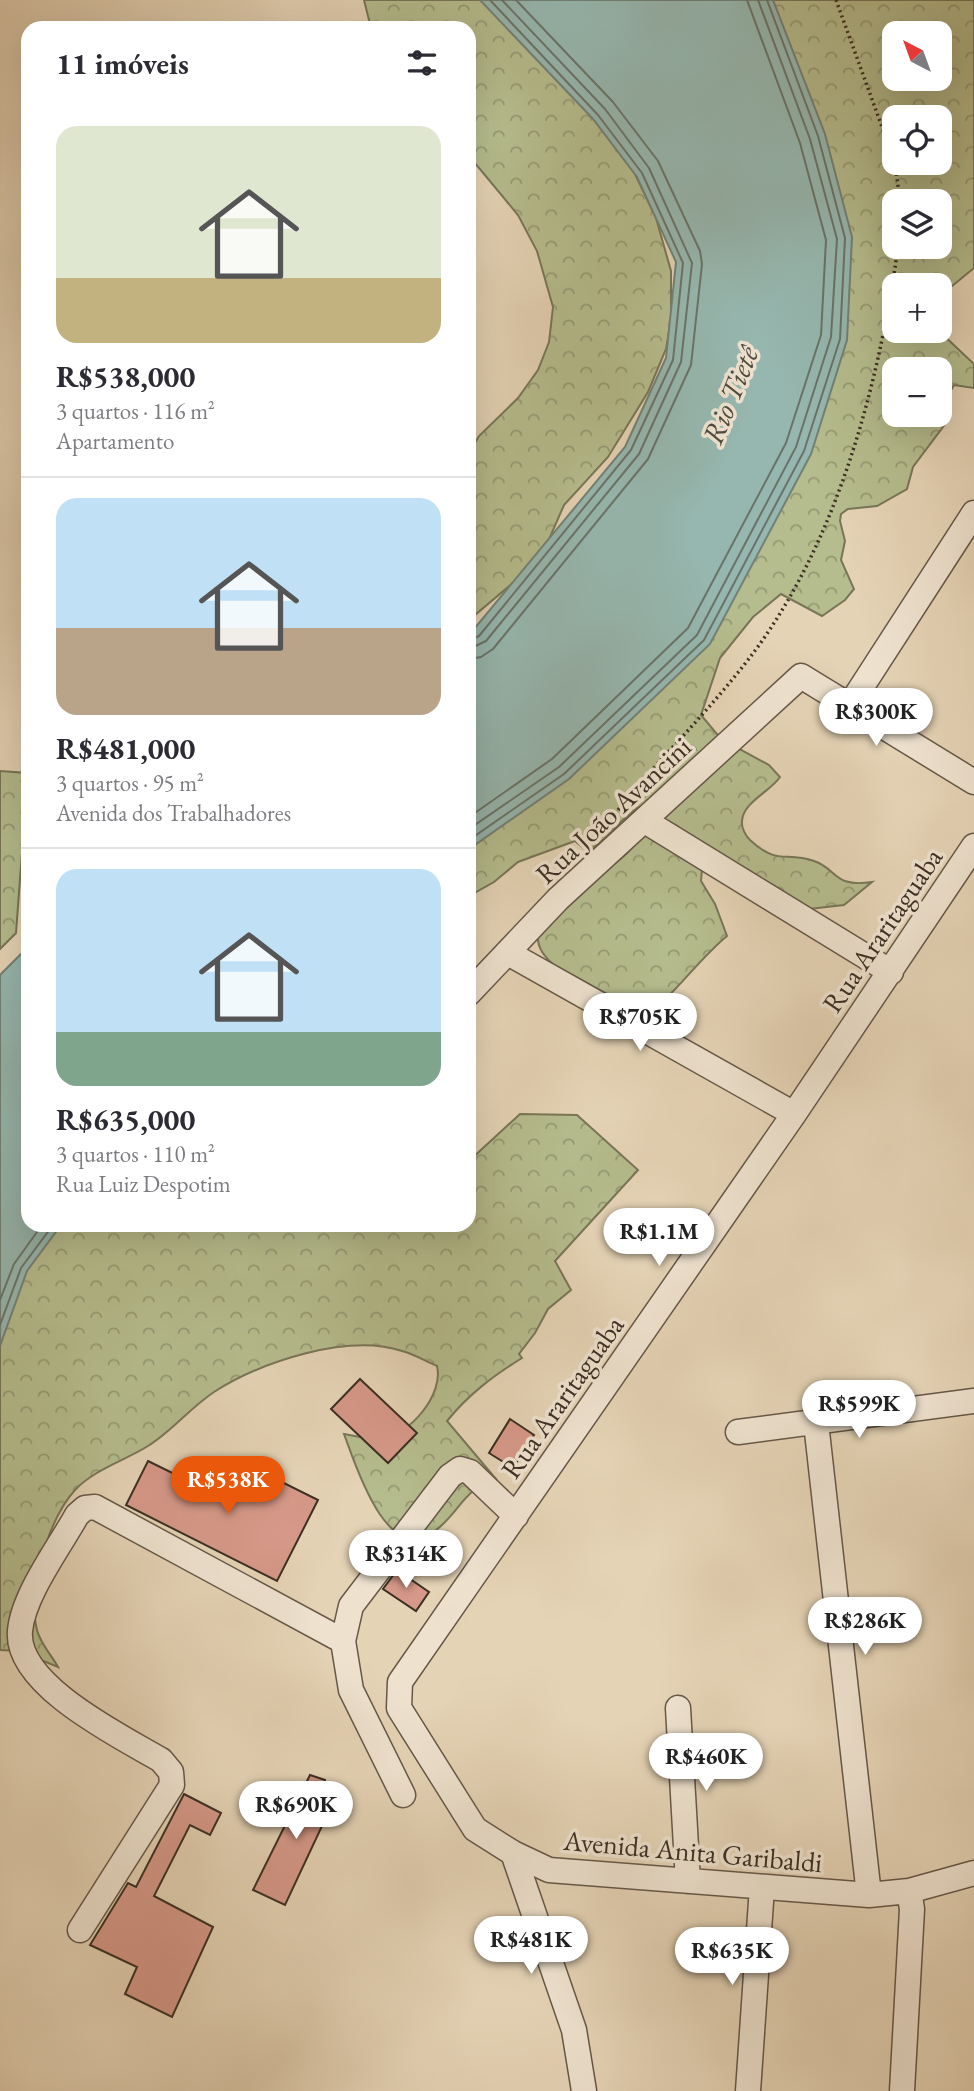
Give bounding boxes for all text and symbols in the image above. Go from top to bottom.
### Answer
north arrow [882,21,952,91]
map controls [882,21,952,427]
text: 11 imóveis [56,44,189,83]
icon: filters [403,44,441,82]
button: locate [882,105,952,175]
icon: home [186,171,312,297]
button: layers [882,189,952,259]
button: + [882,273,952,343]
water label: Rio Tietê [693,339,768,450]
text: R$538,000 [56,357,195,396]
button: − [882,357,952,427]
text: 3 quartos · 116 m² [56,396,215,426]
text: Apartamento [56,426,174,456]
icon: home [186,543,312,669]
pin: R$300K [819,688,933,748]
text: R$300K [835,696,917,726]
text: R$481,000 [56,729,195,768]
street label: Rua João Avancini [528,729,699,891]
text: 3 quartos · 95 m² [56,768,204,798]
text: Avenida dos Trabalhadores [56,798,291,828]
street label: Rua Araritaguaba [814,840,951,1019]
icon: home [186,914,312,1040]
pin: R$705K [583,993,697,1053]
text: R$705K [599,1001,681,1031]
text: R$635,000 [56,1100,195,1139]
text: 3 quartos · 110 m² [56,1139,215,1169]
text: Rua Luiz Despotim [56,1169,231,1199]
pin: R$1.1M [602,1208,716,1268]
text: R$1.1M [619,1216,699,1246]
street label: Rua Araritaguaba [493,1308,632,1485]
pin: R$599K [802,1380,916,1440]
text: R$599K [818,1388,900,1418]
pin: R$538K [171,1456,285,1516]
text: R$538K [187,1464,269,1494]
pin: R$314K [349,1530,463,1590]
text: R$314K [365,1538,447,1568]
pin: R$286K [808,1598,922,1657]
text: R$286K [824,1605,906,1635]
pin: R$460K [649,1734,763,1793]
text: R$460K [665,1741,747,1771]
pin: R$690K [239,1782,353,1841]
text: R$690K [255,1789,337,1819]
street label: Avenida Anita Garibaldi [561,1822,824,1880]
pin: R$481K [474,1916,588,1976]
text: R$481K [490,1924,572,1954]
pin: R$635K [675,1927,789,1987]
text: R$635K [691,1935,773,1965]

